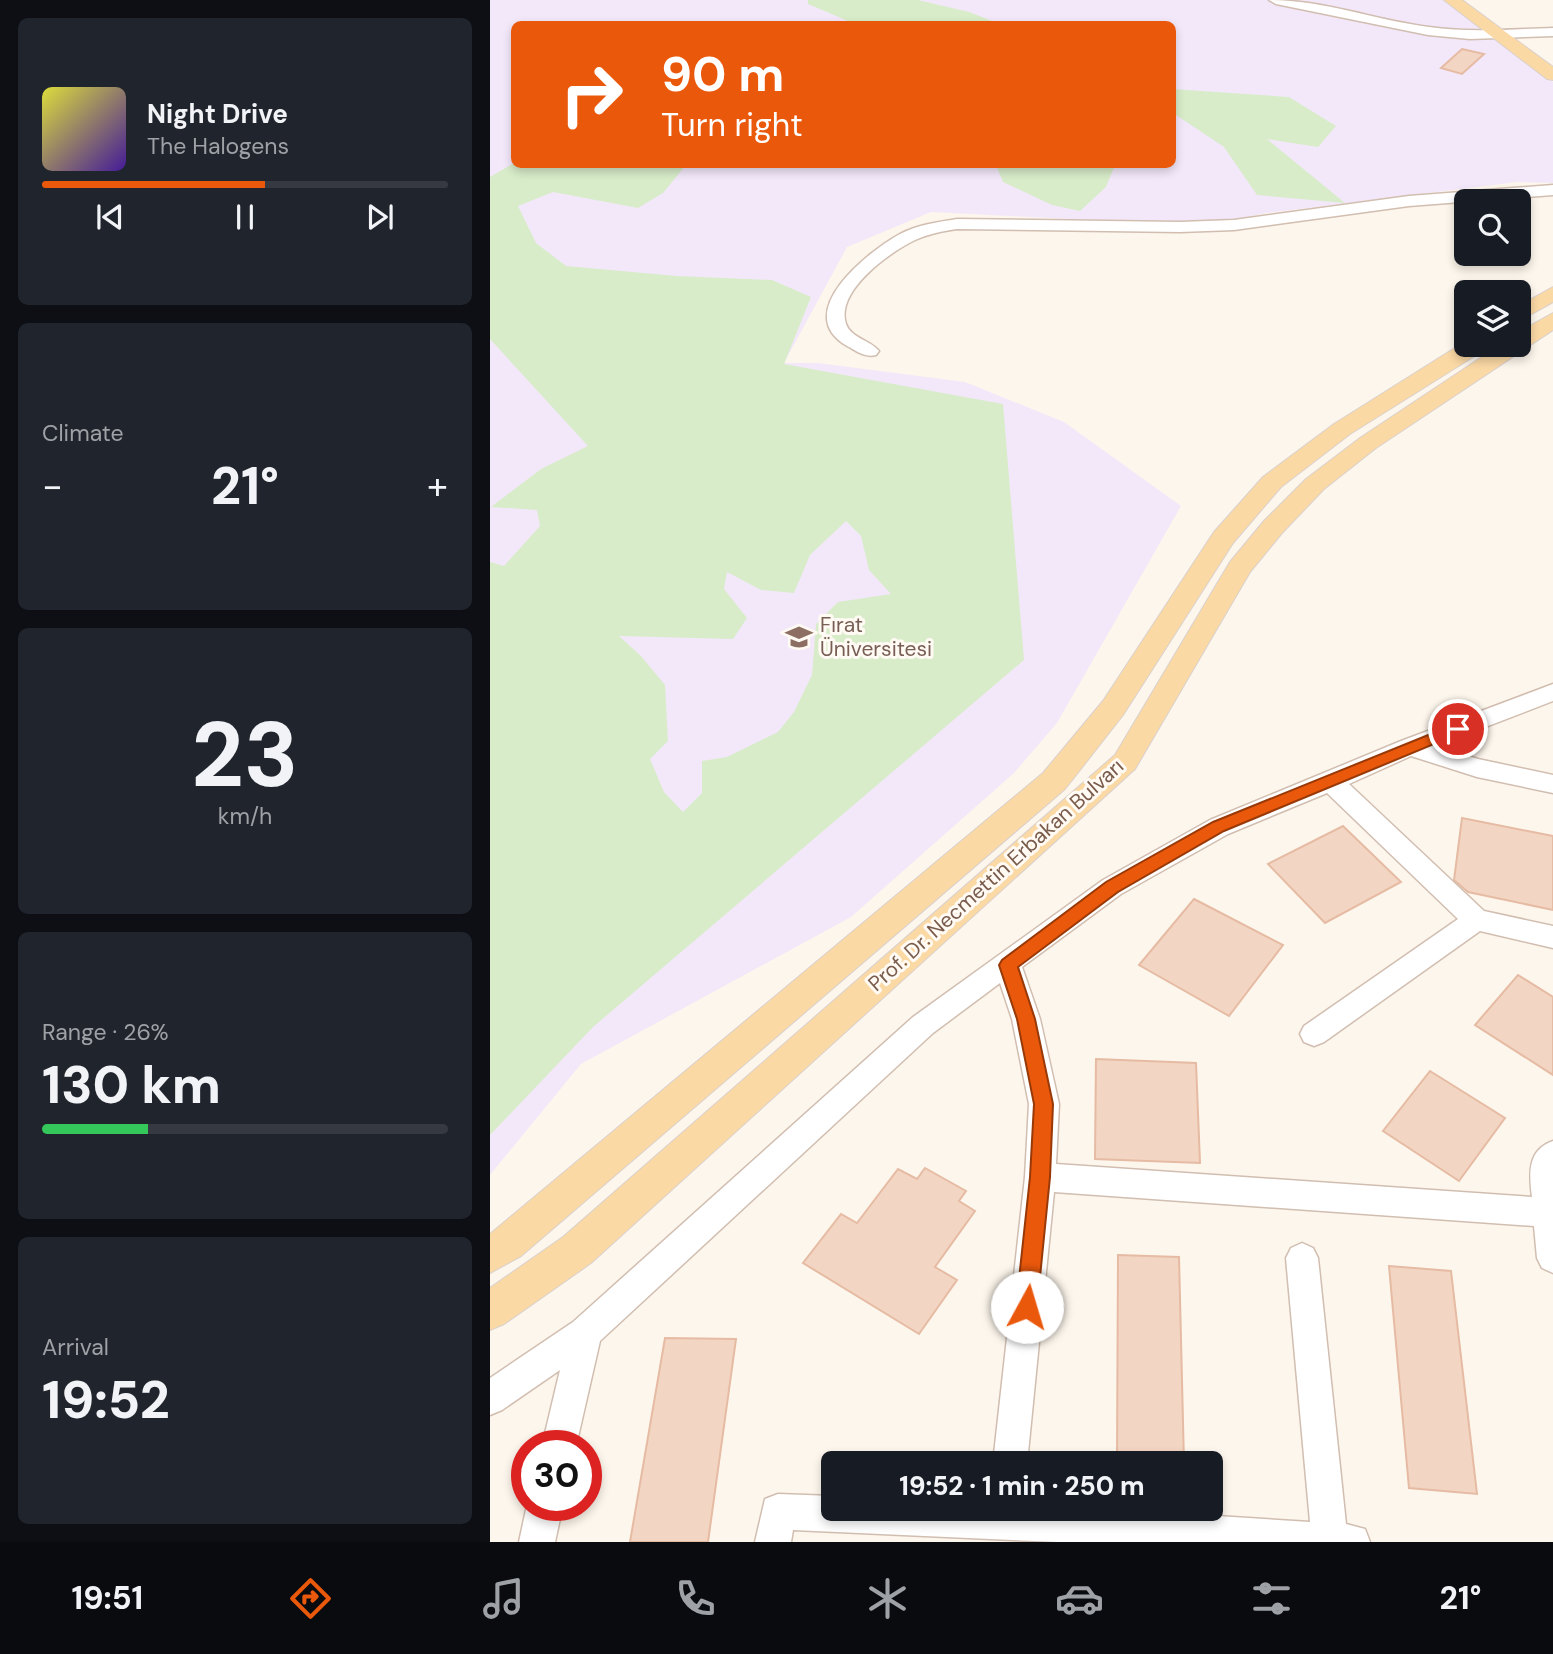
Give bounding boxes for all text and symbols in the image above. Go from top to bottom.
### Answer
text: 90 m [661,42,784,106]
icon: right [546,49,637,140]
text: Night Drive [147,97,288,131]
text: Turn right [661,104,803,146]
text: The Halogens [147,131,289,161]
map controls [1454,189,1531,357]
button: search [1454,189,1531,266]
icon: previous [91,198,129,236]
icon: pause [226,198,264,236]
icon: next [361,198,399,236]
button: layers [1454,280,1531,357]
text: Climate [42,418,124,448]
text: 21° [211,452,279,520]
text: − [42,461,63,511]
text: + [427,461,448,511]
place label: Fırat Üniversitesi [820,611,932,663]
school or university icon: Fırat Üniversitesi [784,622,814,652]
text: 23 [191,696,299,814]
pin [1428,699,1488,759]
icon: arrive [1439,710,1477,748]
street label: Prof. Dr. Necmettin Erbakan Bulvarı [862,753,1130,997]
text: km/h [218,801,272,831]
text: Range · 26% [42,1017,169,1047]
text: 130 km [42,1051,221,1119]
position arrow [990,1270,1064,1344]
text: Arrival [42,1332,109,1362]
text: 19:52 [42,1366,170,1434]
speed limit sign: 30 [511,1430,602,1521]
text: 19:52 · 1 min · 250 m [899,1469,1145,1503]
icon: directions [286,1574,335,1623]
icon: music [479,1574,528,1623]
icon: phone [671,1574,720,1623]
icon: climate [863,1574,912,1623]
icon: car [1055,1574,1104,1623]
icon: filters [1247,1574,1296,1623]
text: 19:51 [72,1577,143,1619]
text: 21° [1440,1577,1481,1619]

